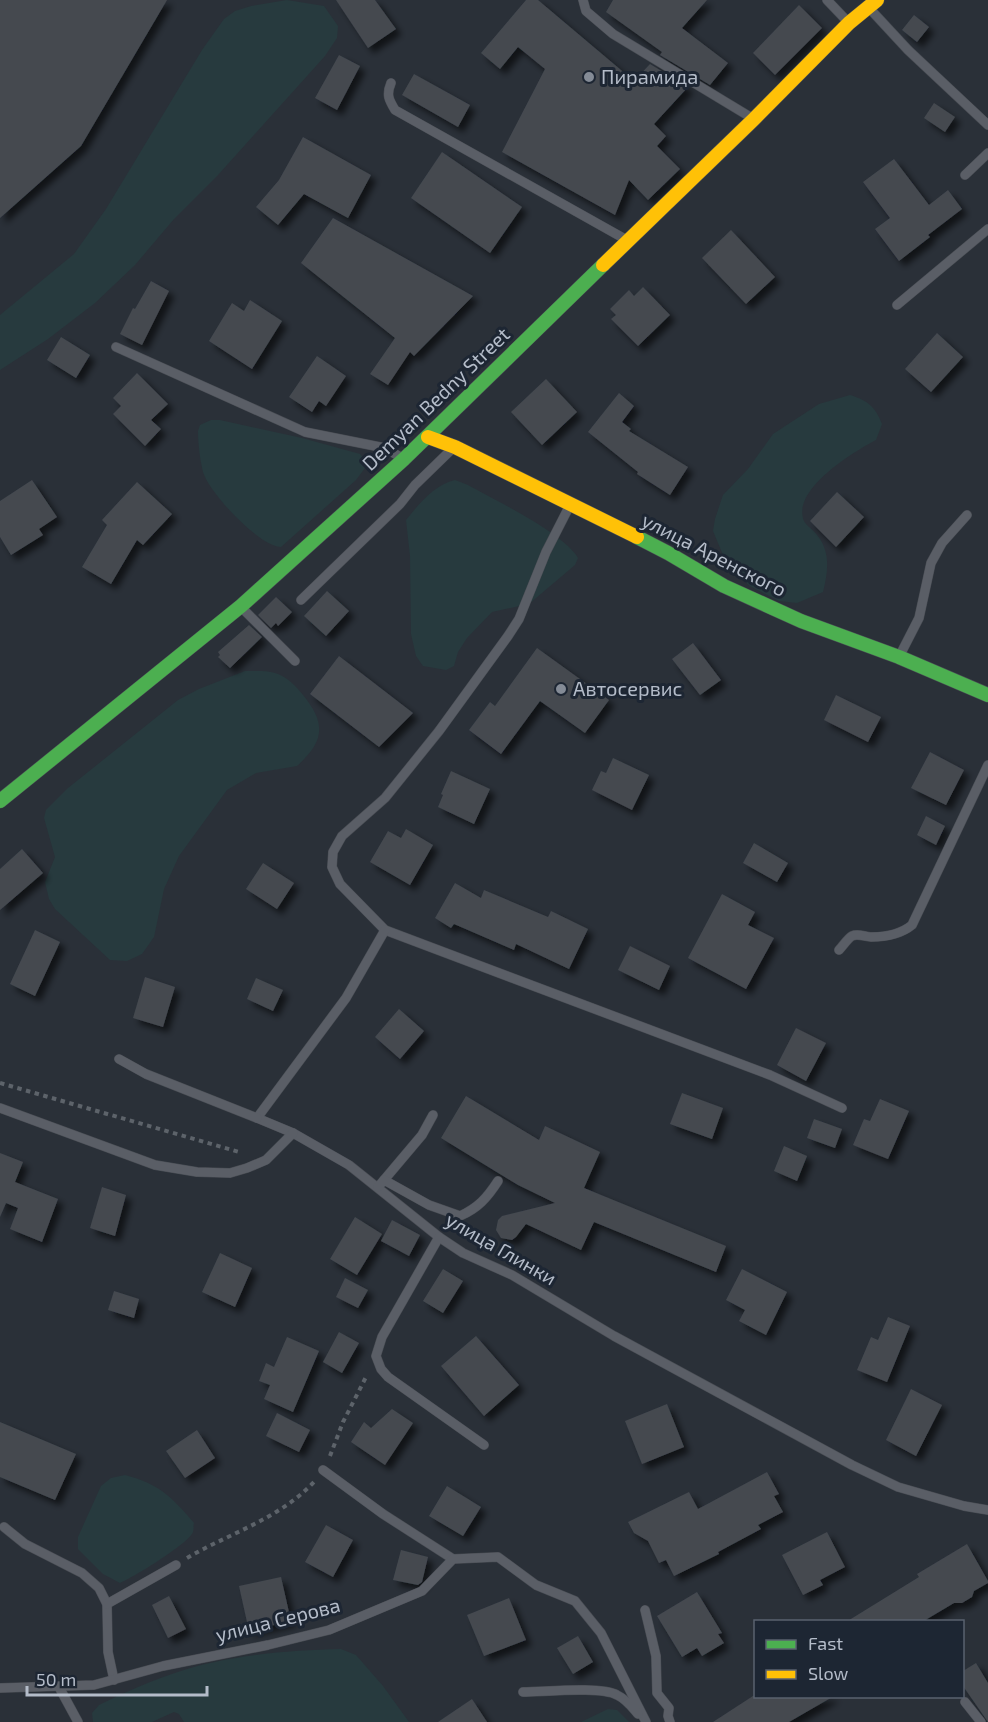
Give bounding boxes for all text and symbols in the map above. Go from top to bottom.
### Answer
place label: Пирамида [601,64,698,88]
marker: Пирамида [582,70,596,84]
street label: Demyan Bedny Street [357,321,514,475]
street label: улица Аренского [638,507,791,602]
place label: Автосервис [573,676,682,700]
marker: Автосервис [554,682,568,696]
street label: улица Глинки [441,1207,561,1290]
street label: улица Серова [213,1592,343,1647]
legend [754,1620,964,1698]
text: Fast [808,1632,843,1654]
scale bar [27,1659,207,1697]
text: Slow [808,1662,849,1684]
text: 50 m [36,1668,76,1690]

